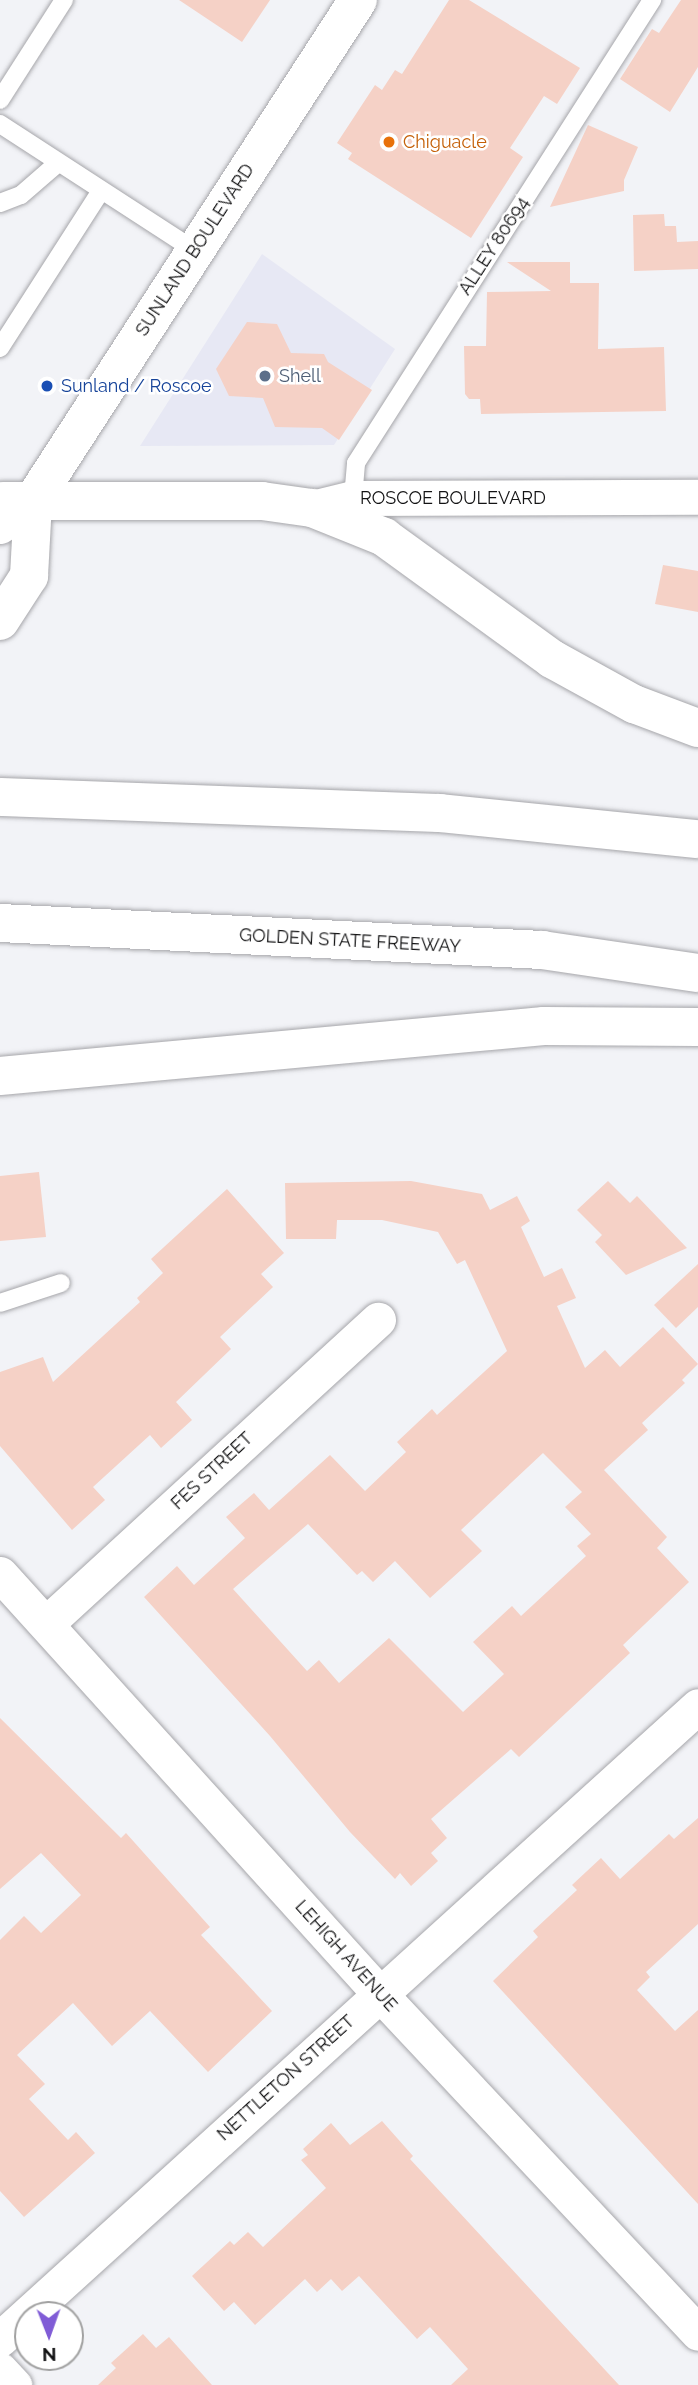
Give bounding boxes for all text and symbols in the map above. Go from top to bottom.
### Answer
place label: Chiguacle [403,131,487,153]
marker: Chiguacle [381,134,397,150]
street label: SUNLAND BOULEVARD [131,160,259,340]
street label: ALLEY 80694 [454,193,534,299]
place label: Shell [279,365,321,387]
marker: Shell [257,368,273,384]
place label: Sunland / Roscoe [61,375,211,397]
marker: Sunland / Roscoe [39,378,55,394]
street label: ROSCOE BOULEVARD [360,487,546,509]
street label: GOLDEN STATE FREEWAY [239,924,461,958]
street label: FES STREET [167,1428,257,1514]
street label: LEHIGH AVENUE [290,1896,402,2016]
street label: NETTLETON STREET [213,2011,359,2145]
north arrow [14,2301,84,2371]
text: N [42,2344,57,2366]

